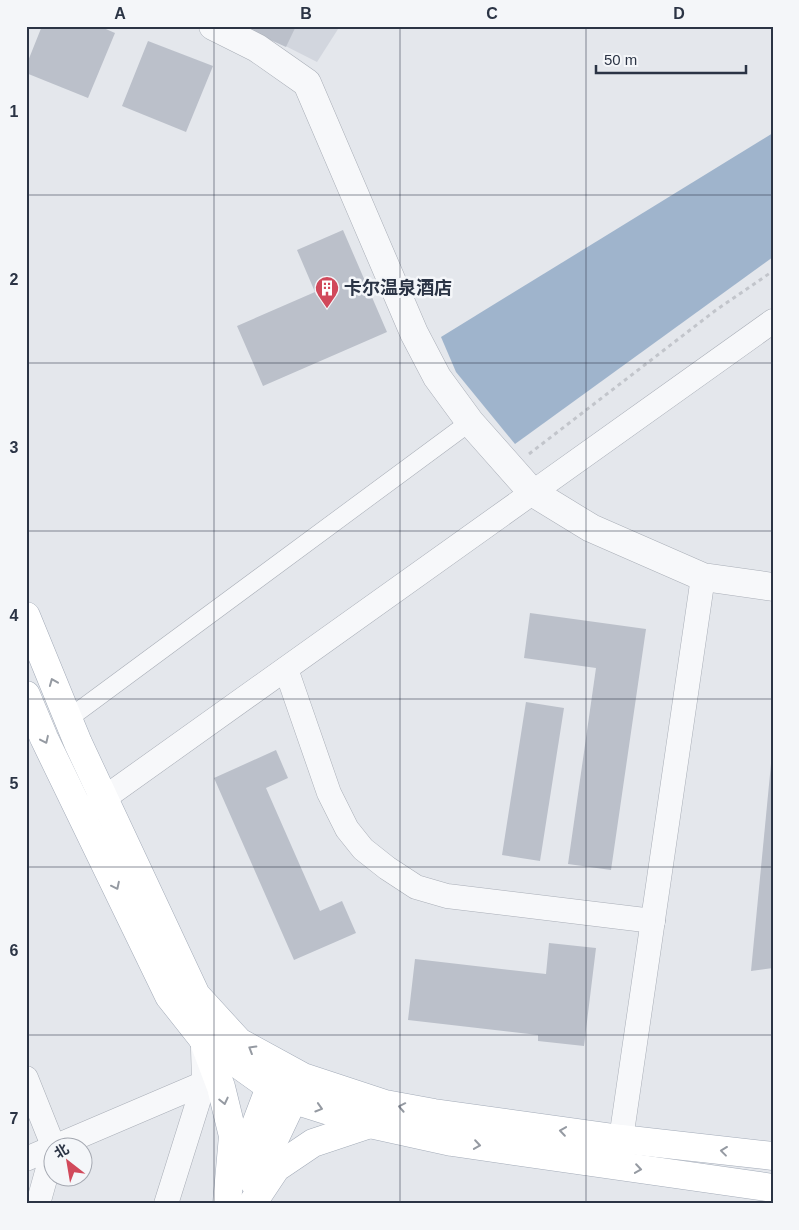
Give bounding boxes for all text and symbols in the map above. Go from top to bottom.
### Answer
text: A [114,5,126,22]
text: B [300,5,312,22]
text: C [486,5,498,22]
text: D [673,5,685,22]
scale bar [596,42,746,74]
text: 50 m [604,51,637,68]
text: 1 [10,103,19,120]
text: 2 [10,271,19,288]
building icon: 卡尔温泉酒店 [314,275,340,309]
place label: 卡尔温泉酒店 [344,278,452,298]
text: 3 [10,439,19,456]
text: 4 [10,607,19,624]
one-way arrow [49,678,59,686]
one-way arrow [39,735,50,744]
text: 5 [10,775,19,792]
one-way arrow [110,881,120,890]
text: 6 [10,942,19,959]
one-way arrow [248,1046,257,1056]
one-way arrow [219,1097,229,1105]
one-way arrow [314,1102,323,1112]
one-way arrow [398,1103,407,1113]
text: 7 [10,1110,19,1127]
one-way arrow [559,1126,567,1137]
north arrow [42,1138,92,1188]
text: 北 [51,1140,71,1161]
one-way arrow [473,1140,481,1150]
one-way arrow [720,1146,728,1157]
one-way arrow [634,1163,642,1174]

